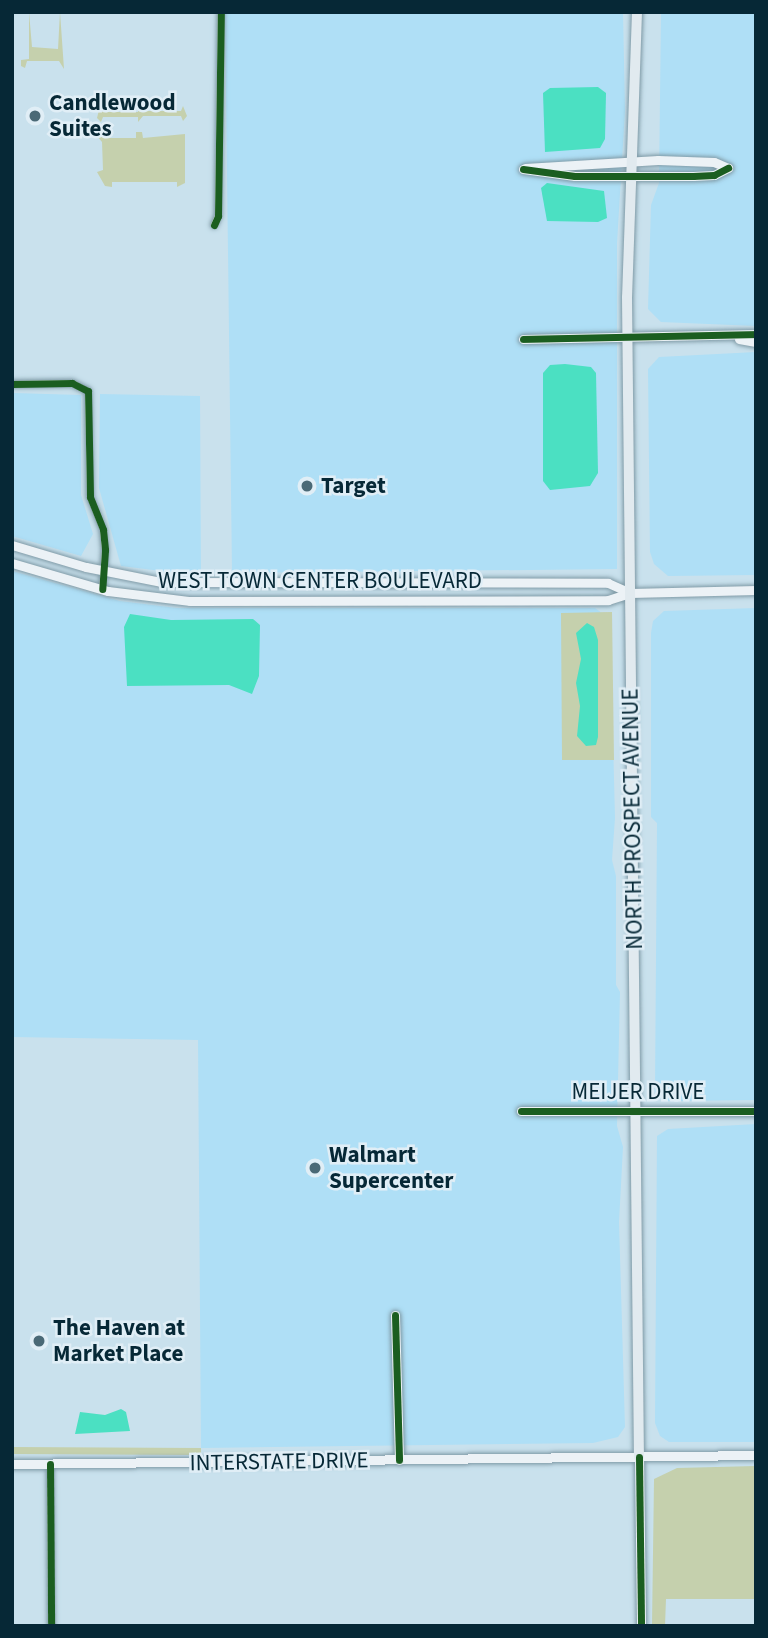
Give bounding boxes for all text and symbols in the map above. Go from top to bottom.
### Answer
place label: Candlewood Suites [49,89,176,143]
marker: Candlewood Suites [27,108,43,124]
place label: Target [321,472,386,500]
marker: Target [299,478,315,494]
street label: WEST TOWN CENTER BOULEVARD [158,567,482,595]
street label: NORTH PROSPECT AVENUE [617,688,649,950]
street label: MEIJER DRIVE [572,1078,704,1106]
place label: Walmart Supercenter [329,1141,454,1195]
marker: Walmart Supercenter [307,1160,323,1176]
place label: The Haven at Market Place [53,1314,185,1368]
marker: The Haven at Market Place [31,1333,47,1349]
street label: INTERSTATE DRIVE [189,1447,369,1477]

